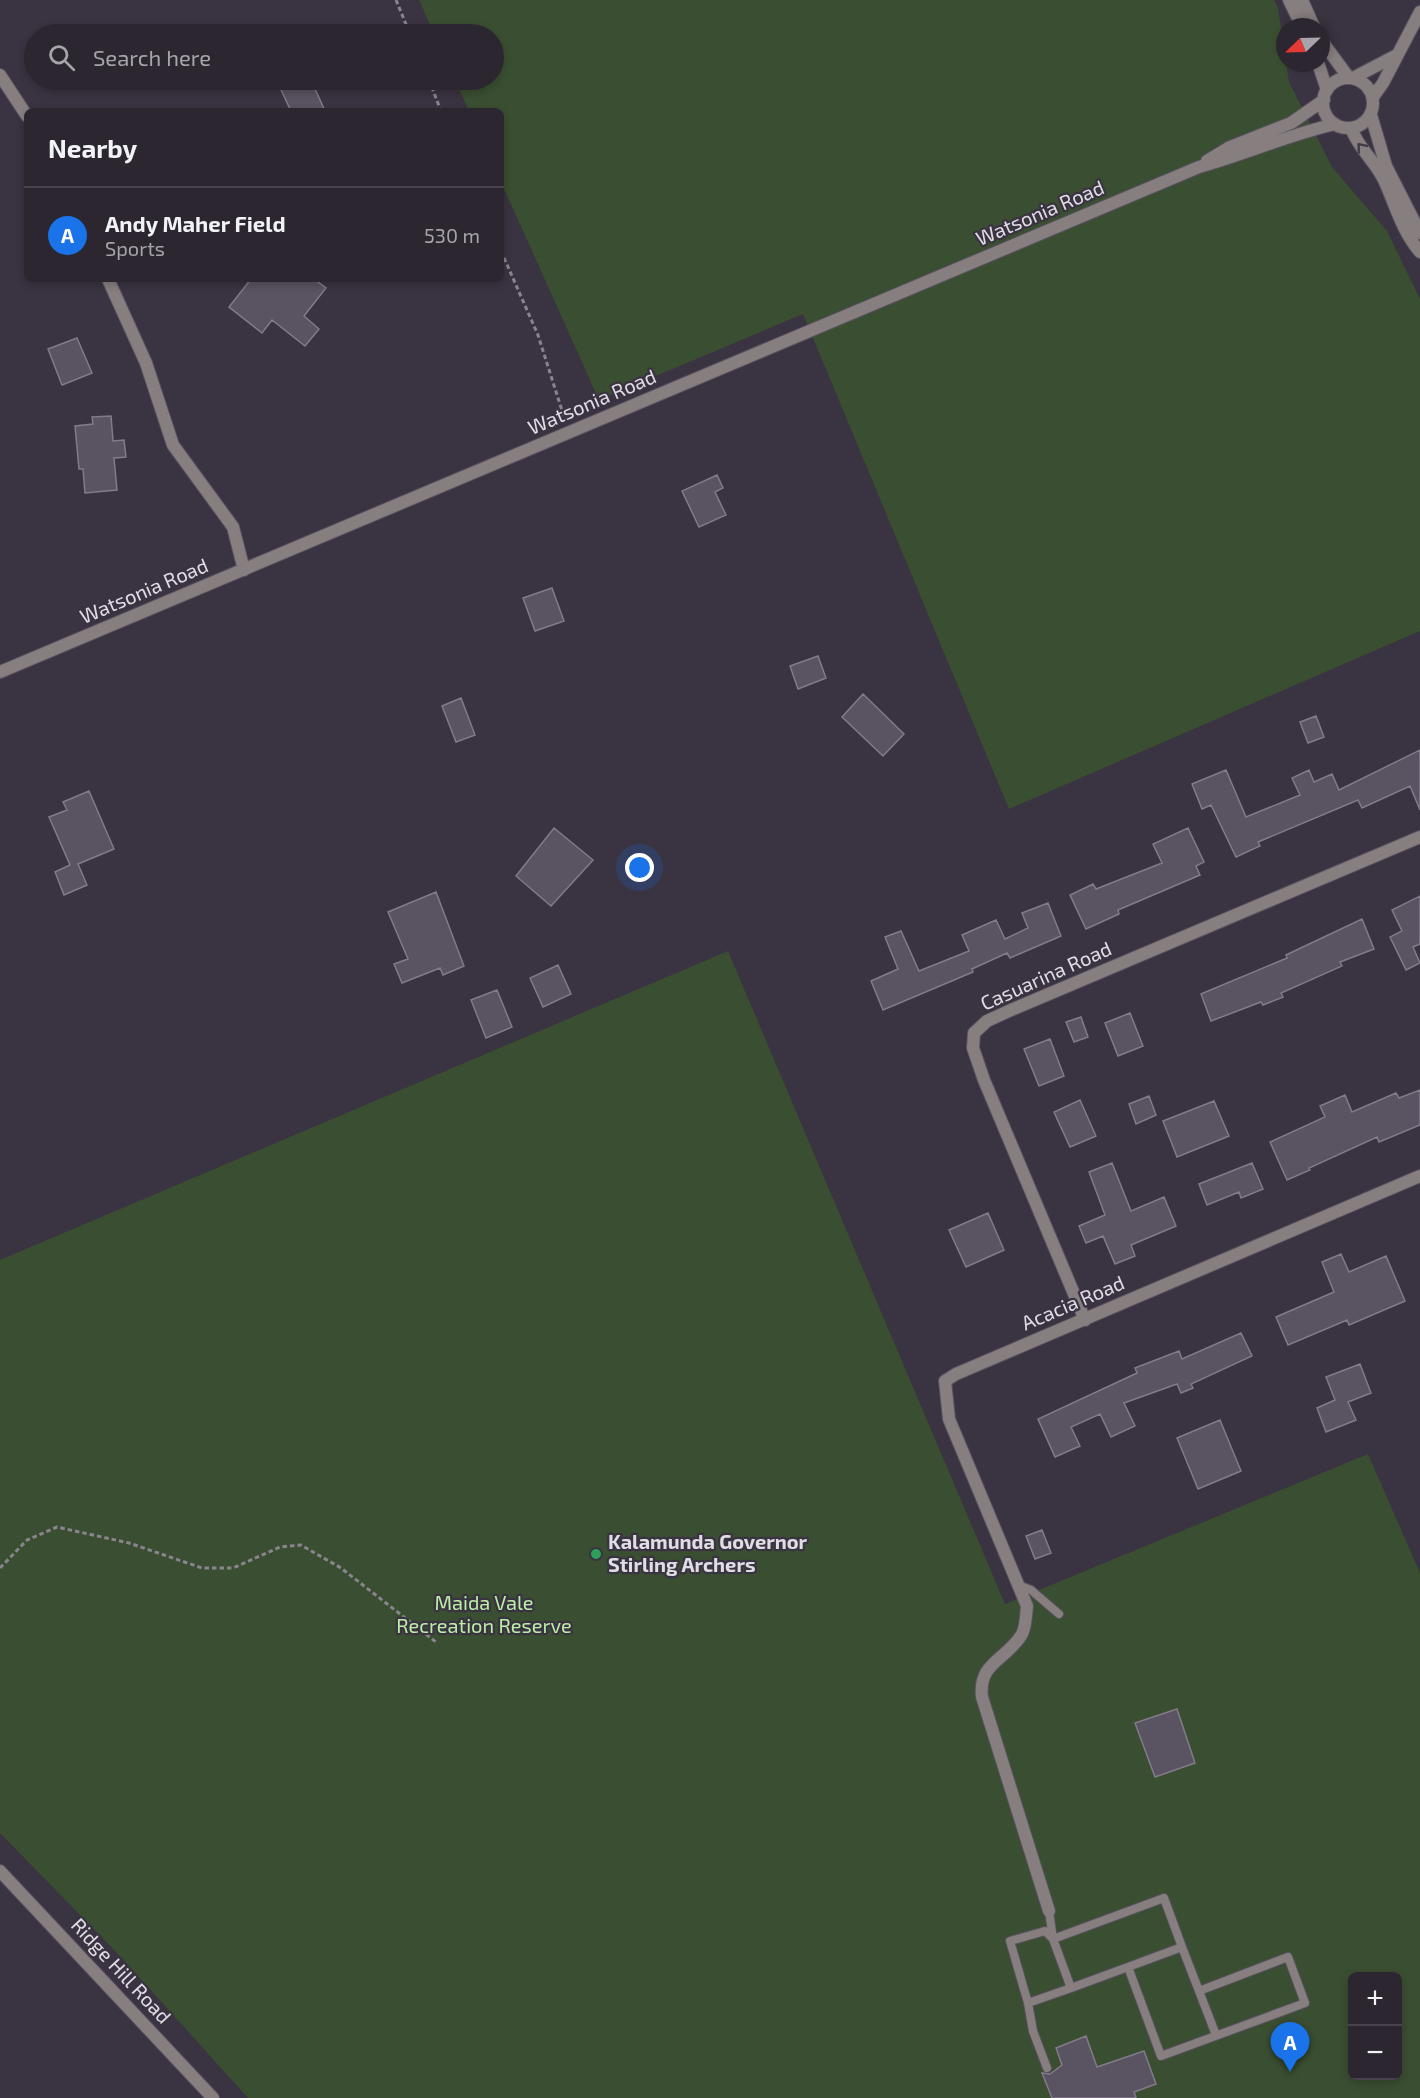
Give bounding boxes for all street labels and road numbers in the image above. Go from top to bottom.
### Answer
street label: Watsonia Road [972,174,1107,250]
street label: Watsonia Road [524,363,659,439]
street label: Watsonia Road [76,552,211,628]
street label: Casuarina Road [976,935,1115,1015]
street label: Acacia Road [1018,1270,1128,1335]
street label: Ridge Hill Road [67,1913,177,2028]

